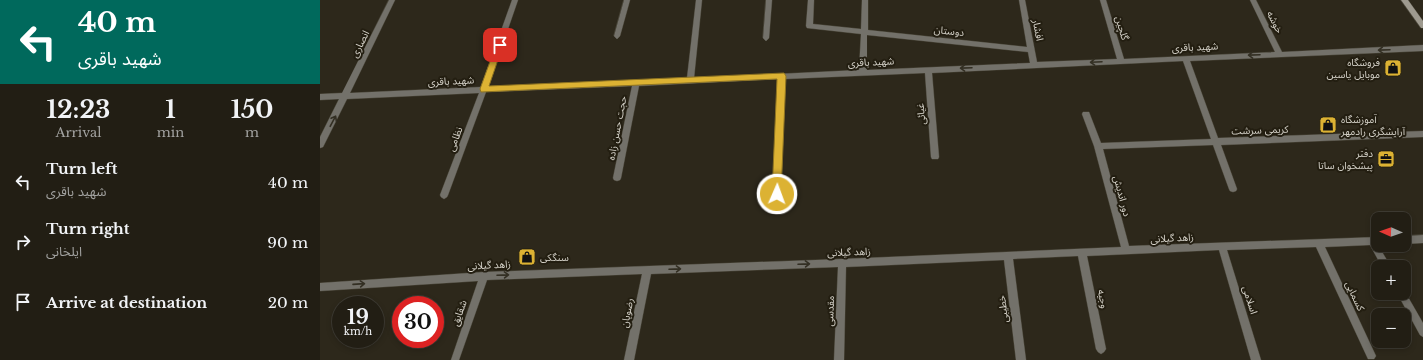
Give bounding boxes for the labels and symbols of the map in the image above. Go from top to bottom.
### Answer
street label: خوشه [1264,9,1286,35]
street label: گلچین [1112,14,1132,42]
street label: افشار [1029,17,1046,42]
street label: دوستان [933,23,965,39]
street label: انصاری [348,28,372,60]
pin [483,28,517,62]
street label: شهید باقری [1171,39,1219,55]
one-way arrow [1378,46,1391,53]
one-way arrow [1248,51,1261,58]
street label: شهید باقری [847,54,895,70]
place label: فروشگاه موبایل یاسین [1327,56,1381,81]
one-way arrow [1090,58,1103,66]
shop icon: فروشگاه موبایل یاسین [1383,58,1403,78]
one-way arrow [960,64,973,71]
street label: شهید باقری [427,73,475,89]
street label: حجت حسن زاده [604,95,630,161]
street label: غیائی [914,103,928,125]
place label: آموزشگاه آرایشگری رادمهر [1340,113,1406,138]
one-way arrow [329,115,337,127]
shop icon: آموزشگاه آرایشگری رادمهر [1318,115,1338,135]
street label: کریمی سرشت [1231,122,1290,137]
street label: نظامی [444,125,466,153]
place label: دفتر پیشخوان ساتا [1318,147,1373,172]
office icon: دفتر پیشخوان ساتا [1376,149,1396,169]
position arrow [756,173,798,215]
street label: دور اندیش [1110,174,1134,218]
north arrow [1371,212,1411,252]
street label: زاهد گیلانی [1150,230,1194,246]
street label: زاهد گیلانی [827,245,871,259]
shop icon: سنگکی [517,247,537,267]
place label: سنگکی [540,251,569,264]
street label: زاهد گیلانی [467,257,511,273]
one-way arrow [797,261,810,268]
one-way arrow [668,265,681,273]
one-way arrow [496,271,509,279]
street label: کسمایی [1342,279,1368,314]
one-way arrow [352,281,365,288]
street label: اسلامی [1240,284,1260,316]
street label: وجیه [1095,288,1111,310]
street label: خطیبی [995,294,1011,323]
street label: مقدسی [823,295,837,327]
speed limit sign: 30 [392,296,444,348]
street label: رضویان [618,297,636,329]
street label: شقایق [448,298,470,328]

